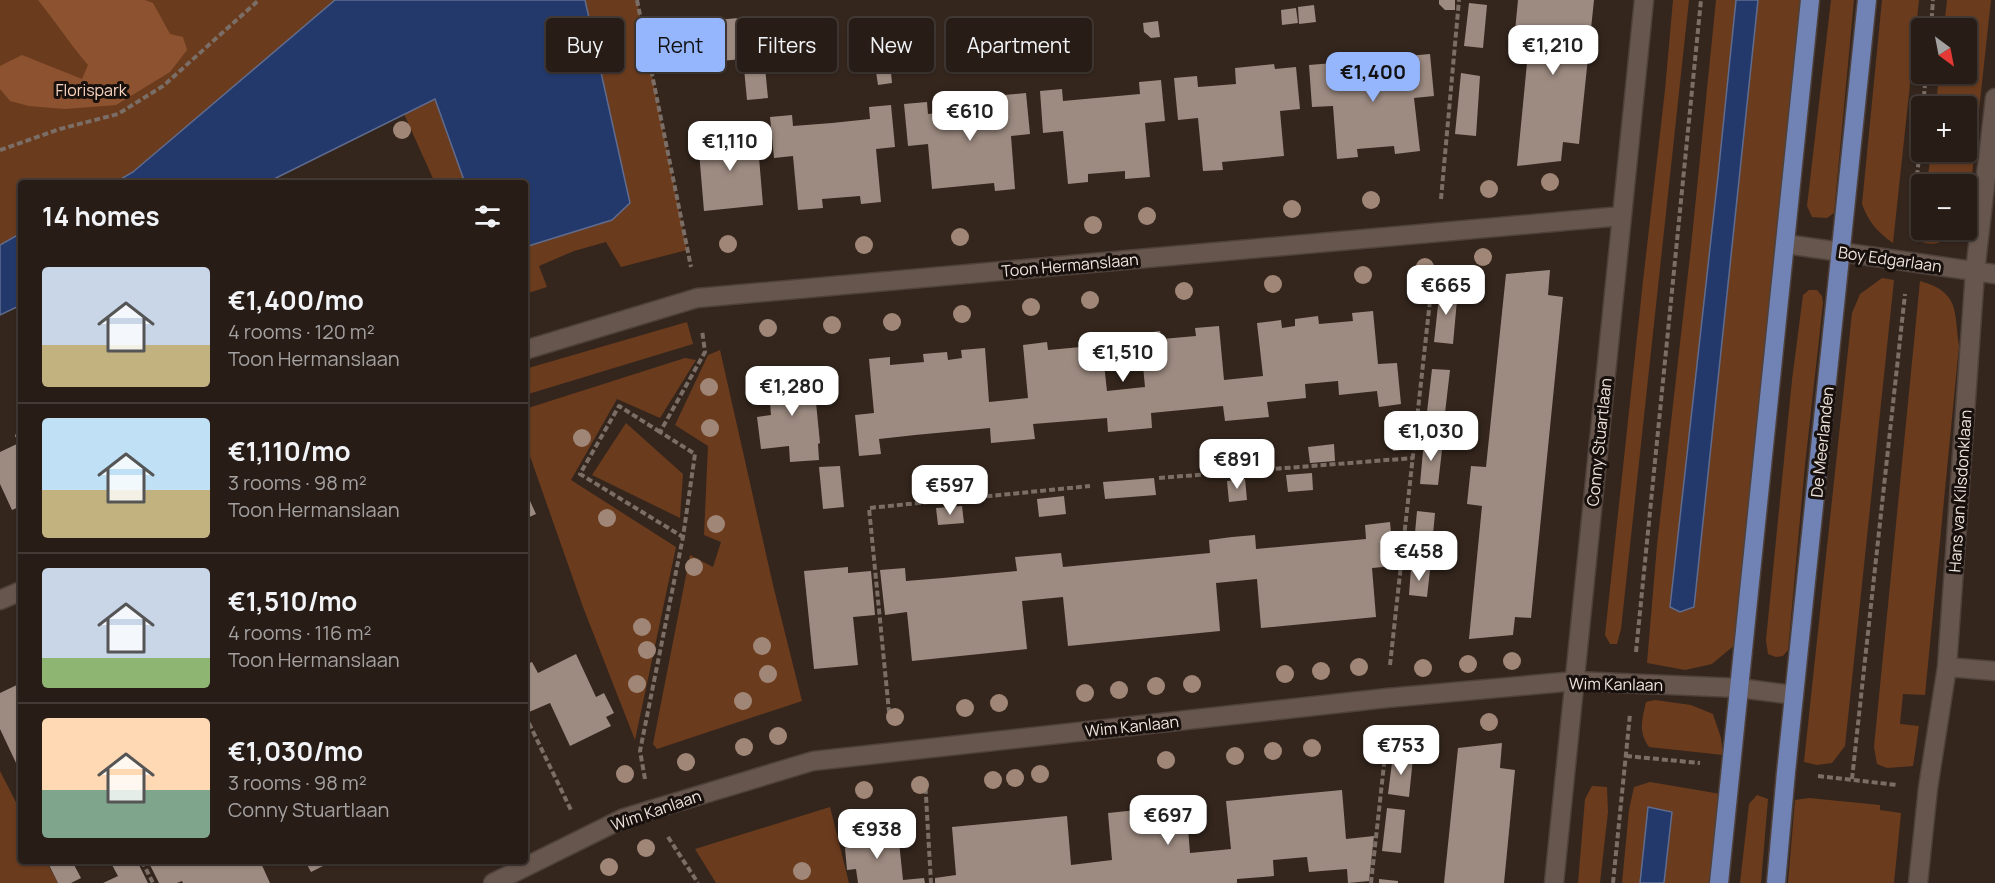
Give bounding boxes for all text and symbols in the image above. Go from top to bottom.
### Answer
chip: Buy [546,18,624,72]
chip: Rent [636,18,725,72]
chip: Filters [737,18,837,72]
chip: New [849,18,934,72]
chip: Apartment [946,18,1092,72]
north arrow [1911,18,1977,84]
map controls [1911,18,1977,240]
pin: €1,210 [1504,25,1602,76]
text: €1,210 [1522,31,1584,58]
pin: €1,400 [1324,52,1422,103]
text: €1,400 [1340,58,1406,85]
park label: Florispark [55,79,128,101]
pin: €610 [934,91,1006,142]
button: + [1911,96,1977,162]
text: €610 [946,97,994,124]
pin: €1,110 [681,121,779,172]
text: €1,110 [702,127,758,154]
button: − [1911,174,1977,240]
text: 14 homes [42,198,160,234]
icon: filters [471,200,504,233]
street label: Boy Edgarlaan [1837,241,1943,277]
street label: Toon Hermanslaan [1001,248,1139,282]
pin: €665 [1410,265,1482,316]
text: €665 [1421,271,1471,298]
text: €1,400/mo [228,282,364,318]
icon: home [90,291,162,363]
text: 4 rooms · 120 m² [228,318,375,345]
pin: €1,510 [1074,332,1172,383]
text: €1,510 [1092,338,1154,365]
text: Toon Hermanslaan [228,345,400,372]
pin: €1,280 [743,366,841,417]
text: €1,280 [760,372,825,399]
street label: Conny Stuartlaan [1581,377,1617,507]
street label: De Meerlanden [1805,385,1839,499]
street label: Hans van Kilsdonklaan [1943,409,1977,573]
pin: €1,030 [1382,411,1480,462]
text: €1,030 [1398,417,1464,444]
text: €1,110/mo [228,433,350,469]
pin: €891 [1201,439,1273,490]
icon: home [90,442,162,514]
text: €891 [1213,445,1261,472]
pin: €597 [914,465,986,516]
text: 3 rooms · 98 m² [228,469,367,496]
text: €597 [926,471,974,498]
text: Toon Hermanslaan [228,496,400,523]
pin: €458 [1383,531,1455,582]
text: €458 [1394,537,1444,564]
text: €1,510/mo [228,583,357,619]
icon: home [90,592,162,664]
text: 4 rooms · 116 m² [228,619,371,646]
text: Toon Hermanslaan [228,646,400,673]
street label: Wim Kanlaan [1569,672,1663,696]
street label: Wim Kanlaan [1084,710,1180,742]
pin: €753 [1365,725,1437,776]
text: €753 [1377,731,1425,758]
text: €1,030/mo [228,733,363,769]
icon: home [90,742,162,814]
text: 3 rooms · 98 m² [228,769,367,796]
street label: Wim Kanlaan [608,784,704,836]
pin: €697 [1132,795,1204,846]
text: Conny Stuartlaan [228,796,389,823]
text: €697 [1144,801,1192,828]
pin: €938 [841,809,913,860]
text: €938 [852,815,902,842]

